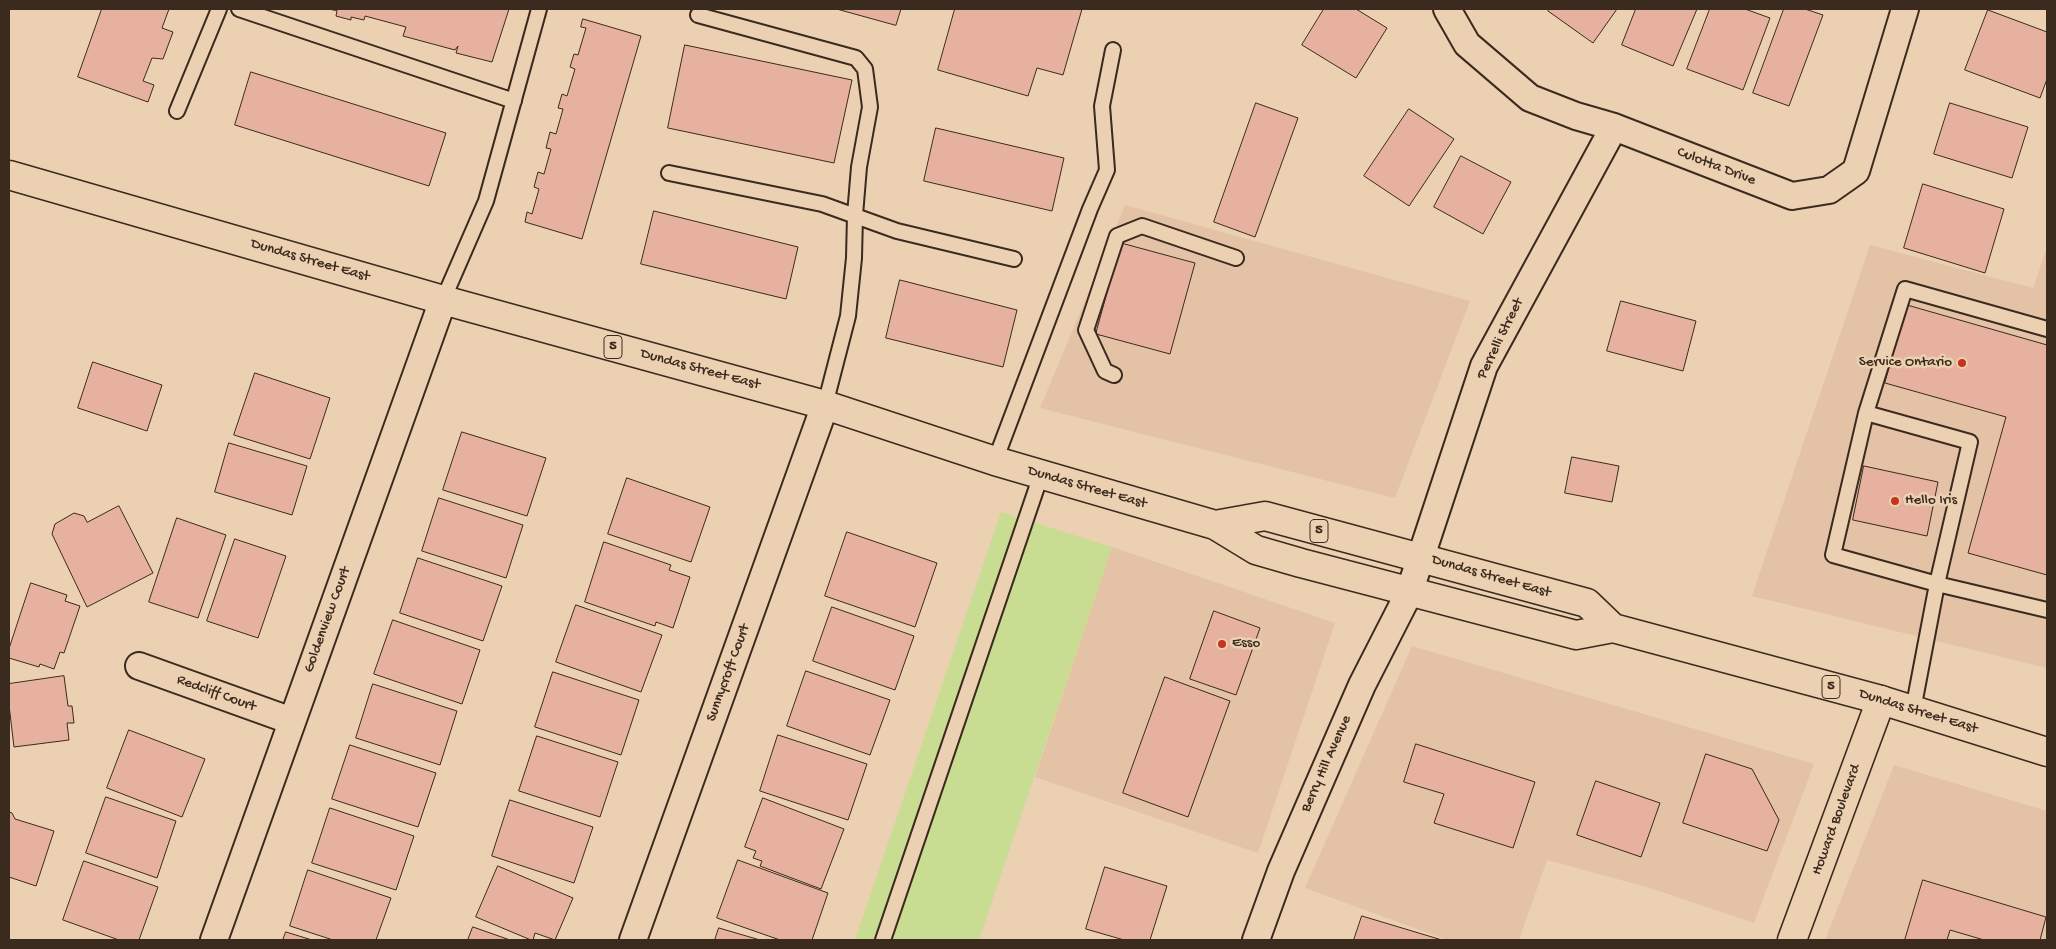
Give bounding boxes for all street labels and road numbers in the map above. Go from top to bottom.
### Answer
street label: Culotta Drive [1674,144,1758,190]
street label: Dundas Street East [248,235,372,287]
street label: Perrelli Street [1474,296,1528,382]
road number: 5 [604,336,622,358]
street label: Dundas Street East [638,345,762,395]
street label: Dundas Street East [1025,462,1149,514]
road number: 5 [1310,520,1328,542]
street label: Dundas Street East [1429,551,1553,603]
street label: Goldenview Court [300,565,356,675]
street label: Sunnycroft Court [703,622,755,724]
street label: Redcliff Court [174,671,258,717]
road number: 5 [1822,676,1840,699]
street label: Dundas Street East [1857,685,1979,739]
street label: Berry Hill Avenue [1298,713,1356,815]
street label: Howard Boulevard [1809,762,1865,878]

